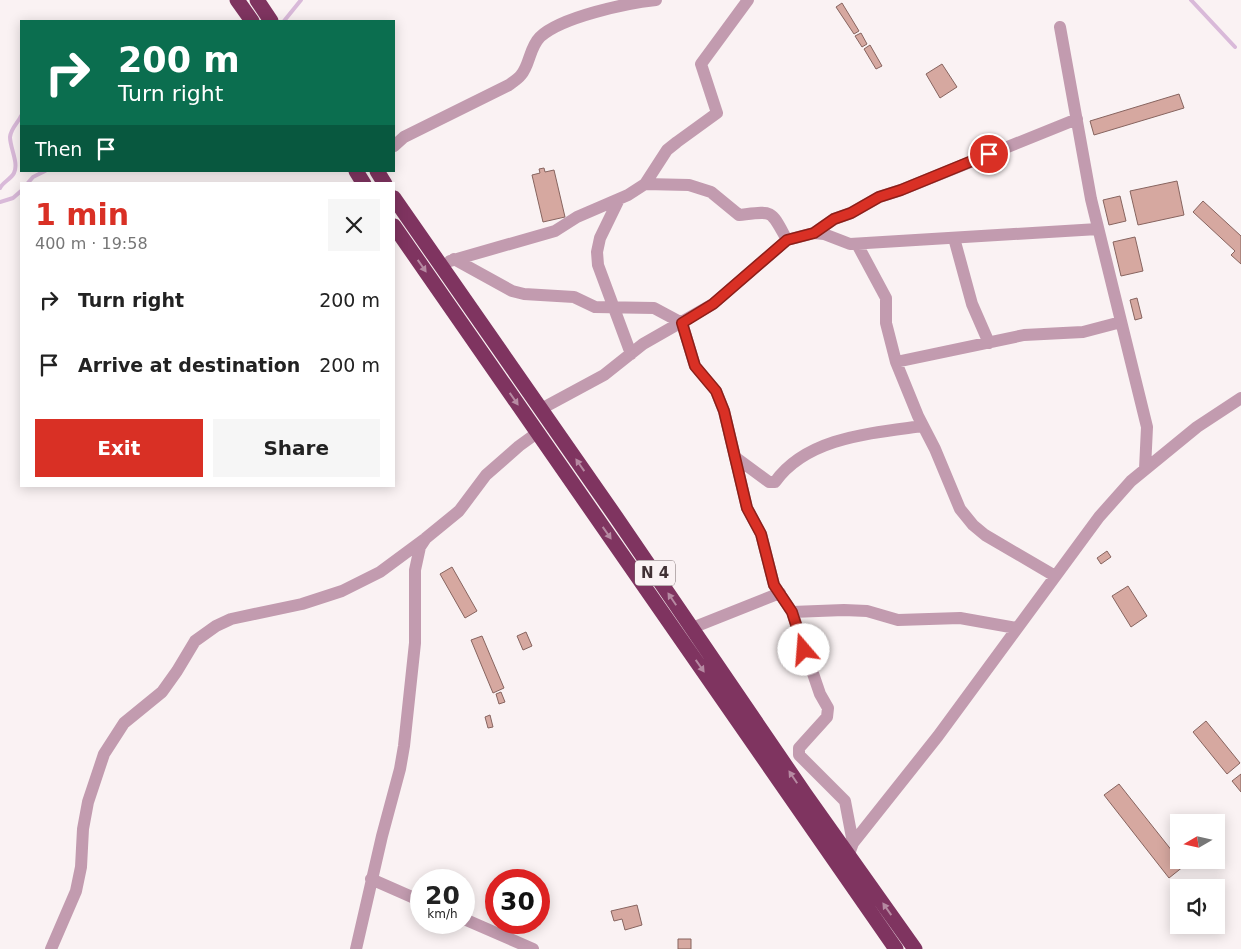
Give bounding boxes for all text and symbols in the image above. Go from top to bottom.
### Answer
icon: right [35,40,100,105]
text: 200 m [118,40,240,80]
text: Turn right [118,81,223,106]
pin [968,133,1010,175]
icon: arrive [92,135,120,163]
text: Then [35,138,82,160]
icon: arrive [975,140,1003,168]
text: 1 min [35,197,129,232]
button: close [328,199,380,251]
text: 400 m · 19:58 [35,234,148,253]
one-way arrow [417,259,427,273]
icon: right [35,286,63,314]
text: Turn right [78,289,184,311]
text: 200 m [319,289,380,311]
icon: arrive [35,351,63,379]
text: Arrive at destination [78,354,300,376]
text: 200 m [319,354,380,376]
one-way arrow [509,393,519,406]
button: Exit [35,419,203,477]
button: Share [213,419,380,477]
one-way arrow [575,458,585,472]
one-way arrow [602,526,612,540]
road number: N 4 [635,560,675,586]
one-way arrow [667,592,677,606]
position arrow [777,623,829,675]
one-way arrow [695,660,705,673]
one-way arrow [788,770,798,783]
north arrow [1170,814,1225,869]
map controls [1170,814,1225,934]
speed limit sign: 30 [485,869,550,934]
button: sound [1170,879,1225,934]
text: 20 [425,881,460,910]
one-way arrow [882,902,892,916]
text: km/h [427,907,458,921]

